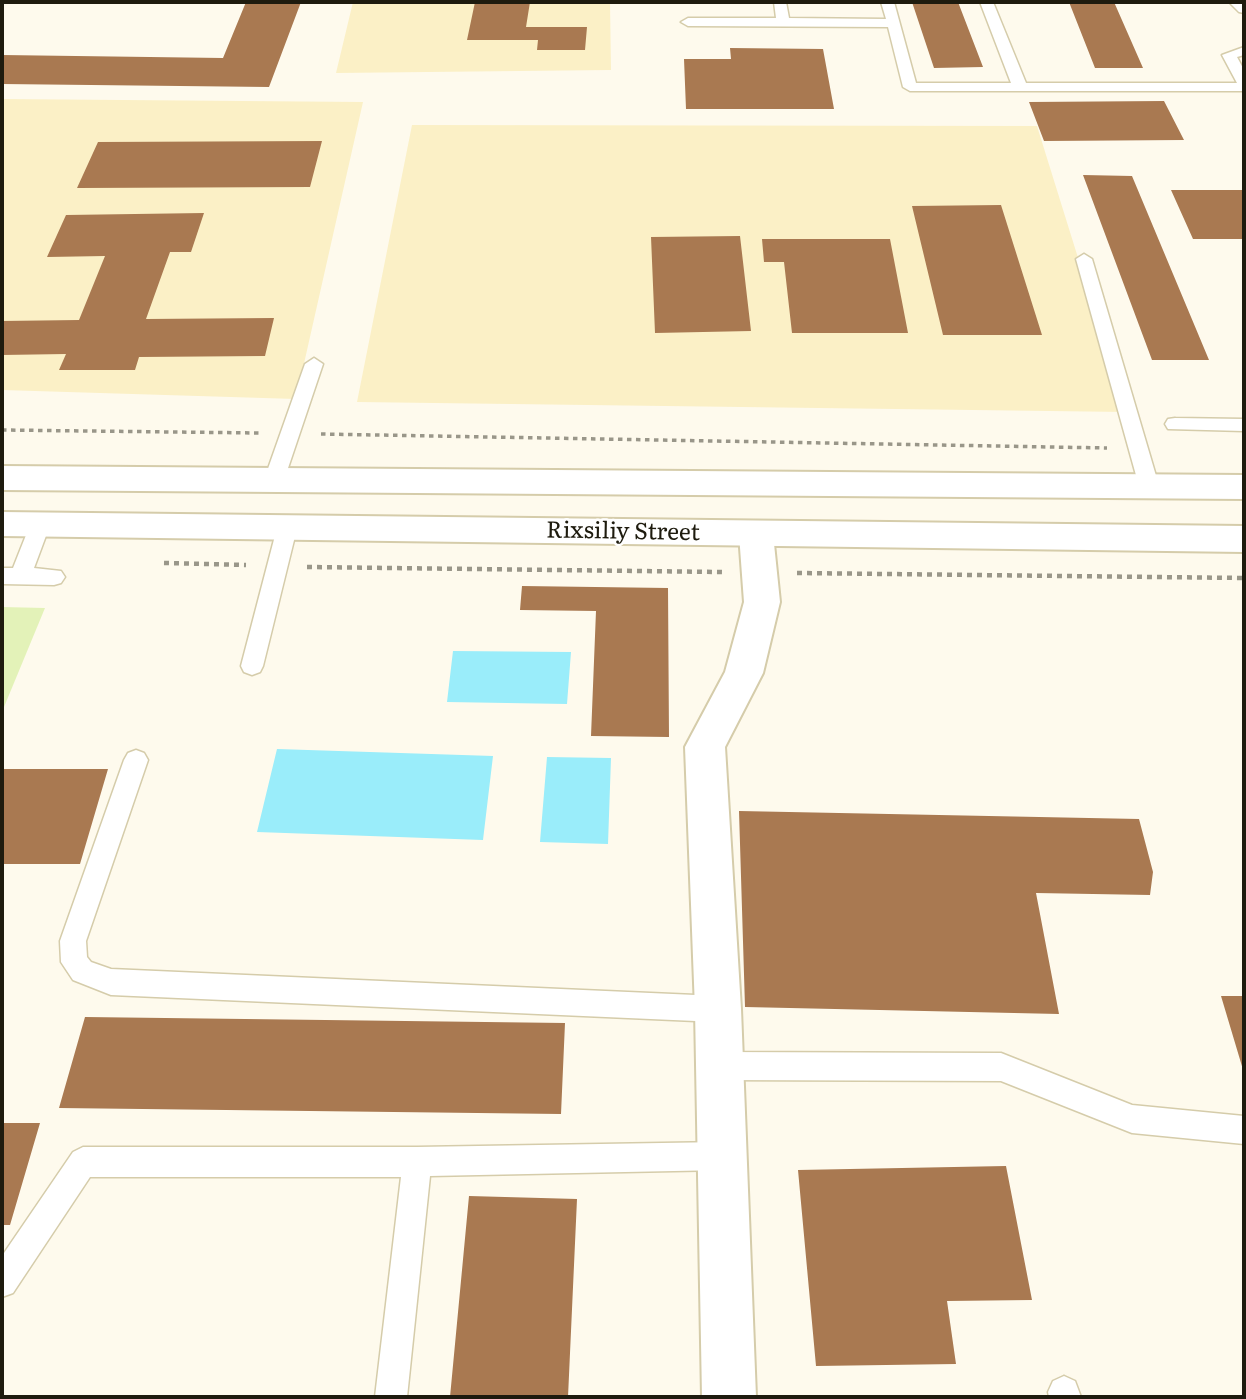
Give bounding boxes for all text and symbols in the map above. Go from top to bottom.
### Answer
street label: Rixsiliy Street [546,517,700,547]

